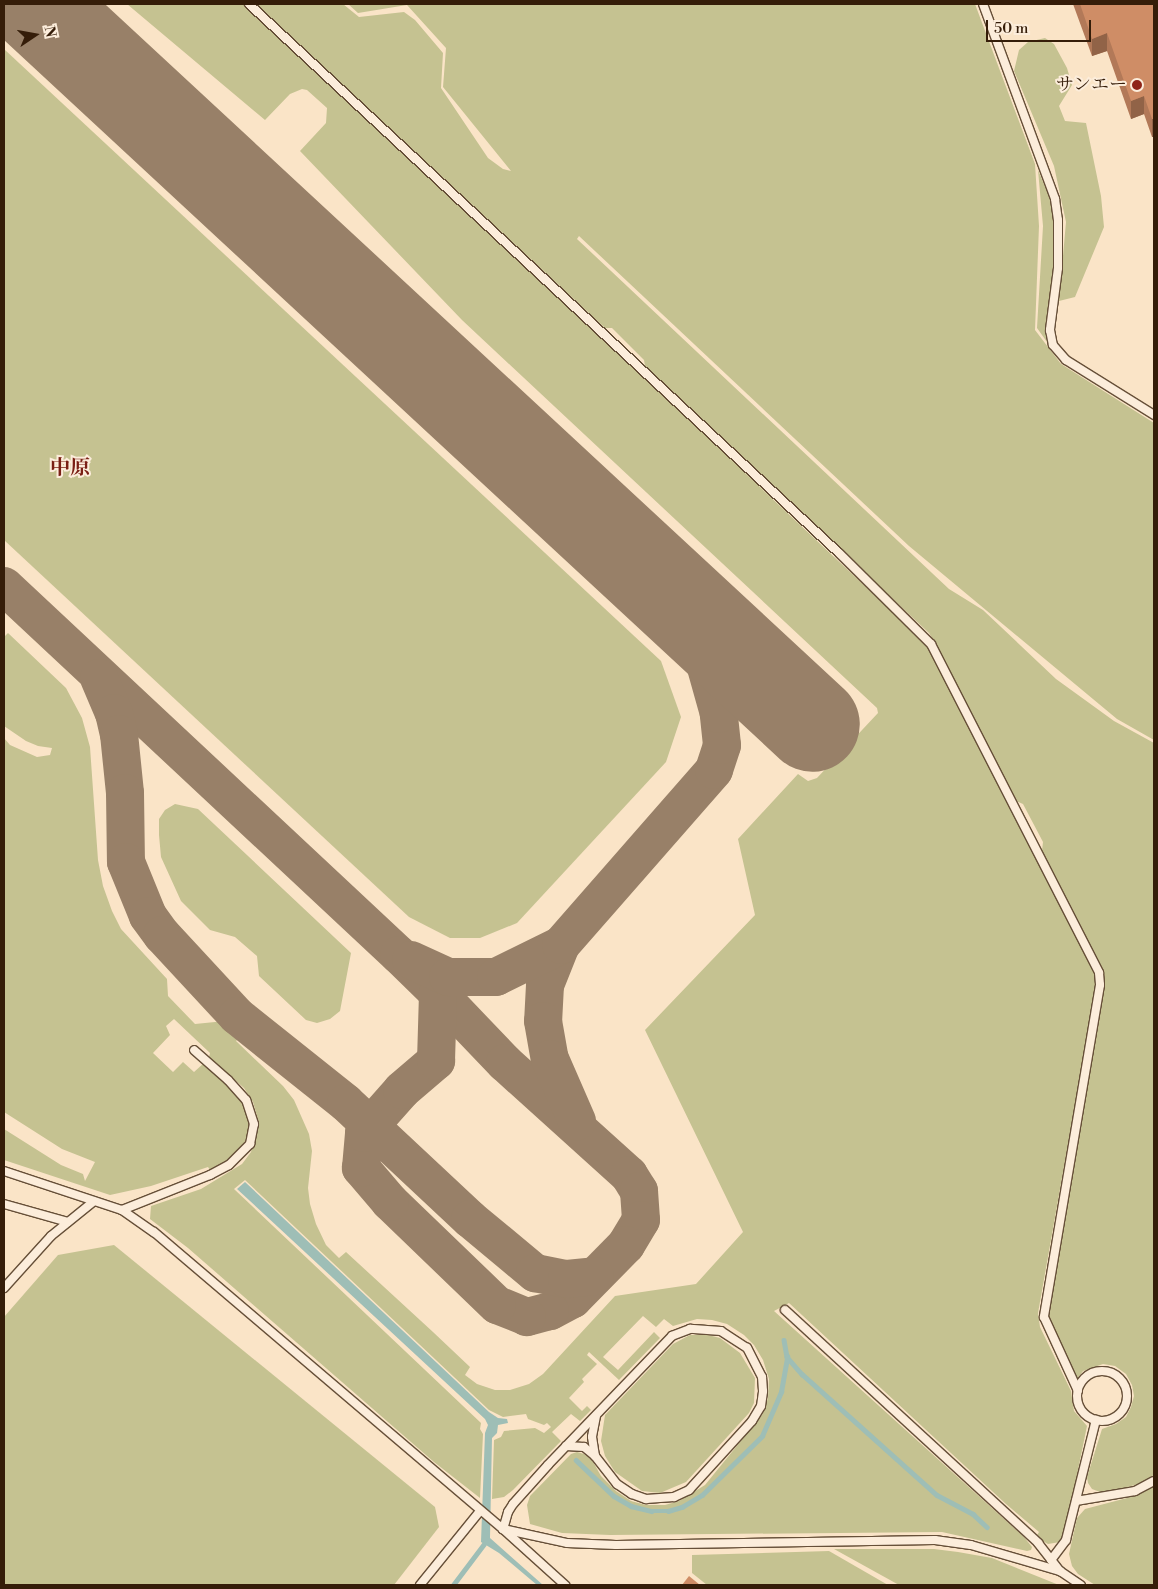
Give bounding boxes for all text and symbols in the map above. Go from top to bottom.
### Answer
north arrow [10,10,60,60]
scale bar [988,10,1093,42]
text: 50 m [994,19,1028,38]
text: N [40,25,60,39]
place label: サンエー [1055,74,1127,96]
marker: サンエー [1131,79,1143,91]
district label: 中原 [50,456,90,480]

